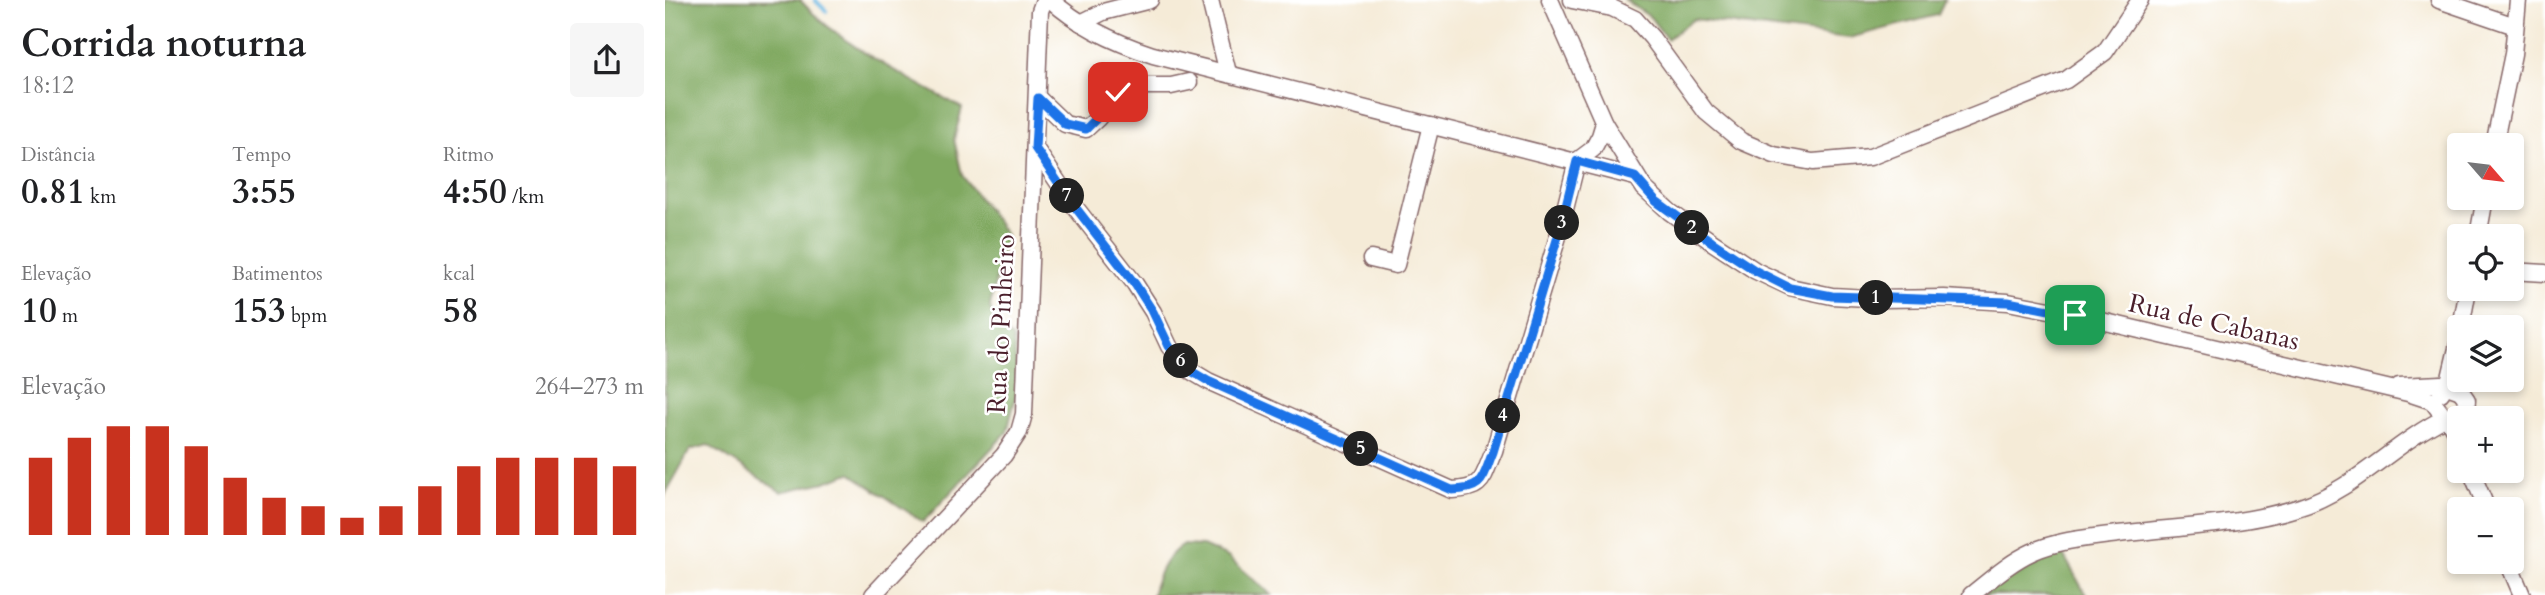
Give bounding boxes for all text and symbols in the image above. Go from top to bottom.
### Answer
text: Corrida noturna [21,18,307,70]
button: share [570,23,644,97]
pin [1088,62,1148,122]
text: 18:12 [21,70,74,101]
icon: check [1099,73,1137,111]
north arrow [2447,133,2523,210]
map controls [2447,133,2524,574]
text: Distância [21,142,95,168]
text: Tempo [232,142,291,168]
text: Ritmo [443,142,494,168]
text: 0.81 [21,168,85,216]
text: 3:55 [232,168,296,216]
text: 4:50 [443,168,507,216]
pin: 7 [1049,178,1085,214]
text: 7 [1062,182,1071,208]
text: km [85,184,116,210]
text: /km [507,184,544,210]
pin: 3 [1545,206,1579,241]
text: 3 [1557,209,1566,235]
pin: 2 [1675,210,1709,246]
text: 2 [1687,214,1696,240]
button: locate [2447,224,2524,301]
street label: Rua do Pinheiro [979,233,1023,415]
text: Elevação [21,261,91,287]
text: Batimentos [232,261,323,287]
text: kcal [443,261,475,287]
pin: 1 [1859,280,1893,316]
text: 1 [1871,284,1880,310]
pin [2045,285,2105,345]
street label: Rua de Cabanas [2125,285,2303,359]
text: 10 [21,287,57,335]
text: 153 [232,287,286,335]
text: 58 [443,287,479,335]
icon: arrive [2056,296,2094,334]
text: m [57,303,78,329]
text: bpm [286,303,327,329]
button: layers [2447,315,2524,392]
pin: 6 [1163,344,1199,378]
text: 6 [1176,347,1185,373]
text: Elevação [21,371,106,402]
text: 264–273 m [535,371,644,402]
pin: 4 [1485,398,1521,434]
text: 4 [1498,402,1507,428]
button: + [2447,406,2524,483]
pin: 5 [1343,432,1379,466]
text: 5 [1356,435,1365,461]
button: − [2447,497,2524,574]

